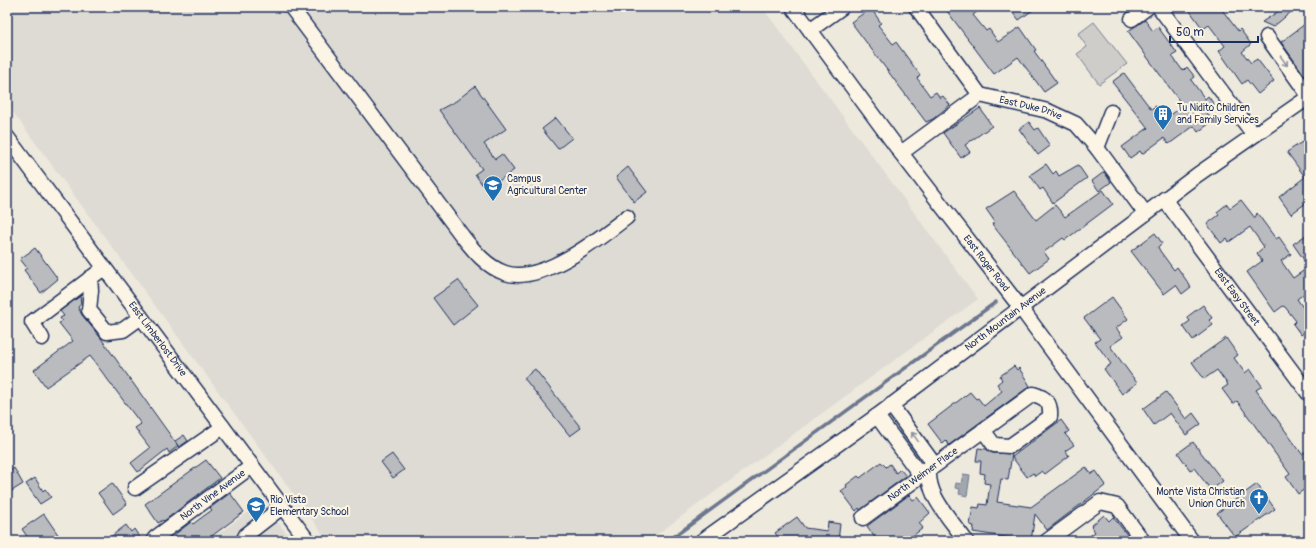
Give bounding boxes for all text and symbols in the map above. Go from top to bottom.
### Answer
scale bar [1170,18,1258,44]
text: 50 m [1176,25,1204,40]
one-way arrow [1280,55,1288,66]
street label: East Duke Drive [998,94,1064,123]
place label: Tu Nidito Children and Family Services [1177,102,1259,126]
building icon: Tu Nidito Children and Family Services [1152,103,1174,131]
place label: Campus Agricultural Center [507,173,588,197]
school or university icon: Campus Agricultural Center [482,174,504,202]
street label: East Roger Road [961,233,1012,294]
street label: East Easy Street [1212,266,1263,329]
street label: North Mountain Avenue [962,285,1049,354]
street label: East Limberlost Drive [126,299,189,379]
one-way arrow [911,432,919,443]
street label: North Weimer Place [885,445,960,504]
street label: North Vine Avenue [178,467,248,523]
place label: Monte Vista Christian Union Church [1156,486,1245,510]
church icon: Monte Vista Christian Union Church [1248,487,1270,515]
place label: Rio Vista Elementary School [270,494,349,518]
school or university icon: Rio Vista Elementary School [245,495,267,523]

